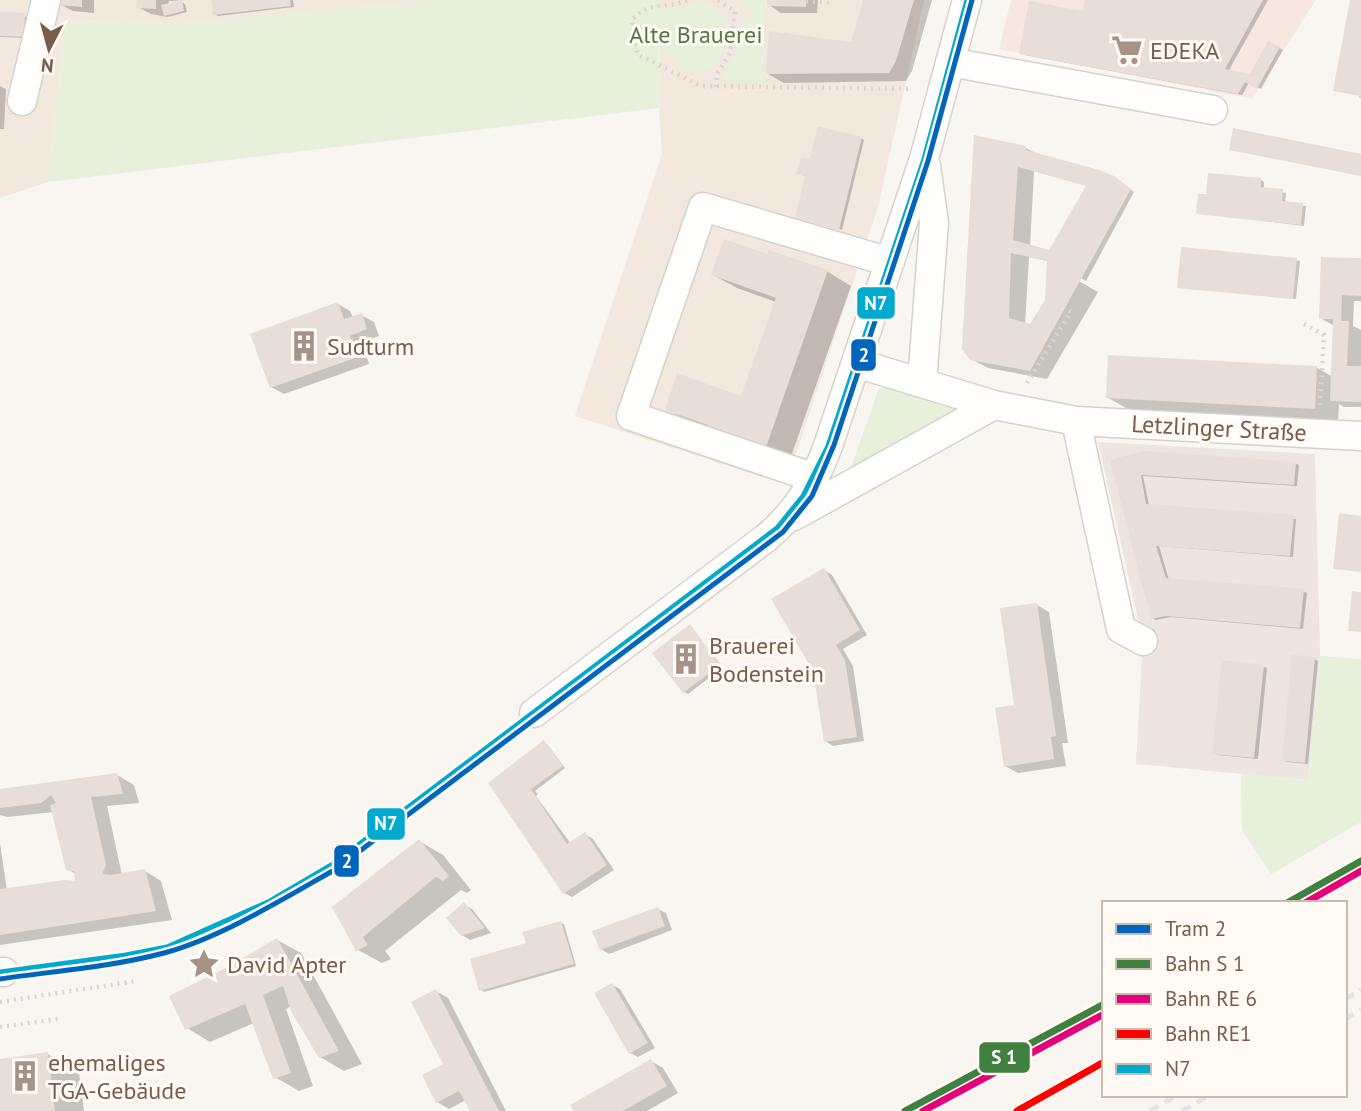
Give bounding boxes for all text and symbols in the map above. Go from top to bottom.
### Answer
north arrow [14,14,84,84]
park label: Alte Brauerei [629,19,763,50]
supermarket icon: EDEKA [1110,33,1144,67]
place label: EDEKA [1150,35,1219,66]
text: N [40,53,55,78]
line badge: N7 [856,286,896,320]
text: N7 [864,291,888,315]
building icon: Sudturm [287,329,321,363]
place label: Sudturm [327,331,414,362]
line badge: 2 [850,338,877,372]
text: 2 [859,343,869,367]
street label: Letzlinger Straße [1131,408,1307,448]
place label: Brauerei Bodenstein [709,630,824,689]
building icon: Brauerei Bodenstein [669,642,703,676]
line badge: N7 [366,807,406,841]
text: N7 [374,811,398,835]
line badge: 2 [333,844,360,878]
text: 2 [342,849,352,873]
legend [1102,901,1347,1097]
text: Tram 2 [1165,915,1226,942]
place icon: David Apter [187,947,221,981]
place label: David Apter [227,949,346,980]
text: Bahn S 1 [1165,950,1244,977]
text: Bahn RE 6 [1165,985,1257,1012]
text: Bahn RE1 [1165,1020,1251,1047]
line badge: S 1 [978,1041,1031,1074]
text: S 1 [991,1045,1017,1069]
place label: ehemaliges TGA-Gebäude [48,1047,186,1106]
text: N7 [1165,1055,1191,1082]
building icon: ehemaliges TGA-Gebäude [8,1059,42,1093]

